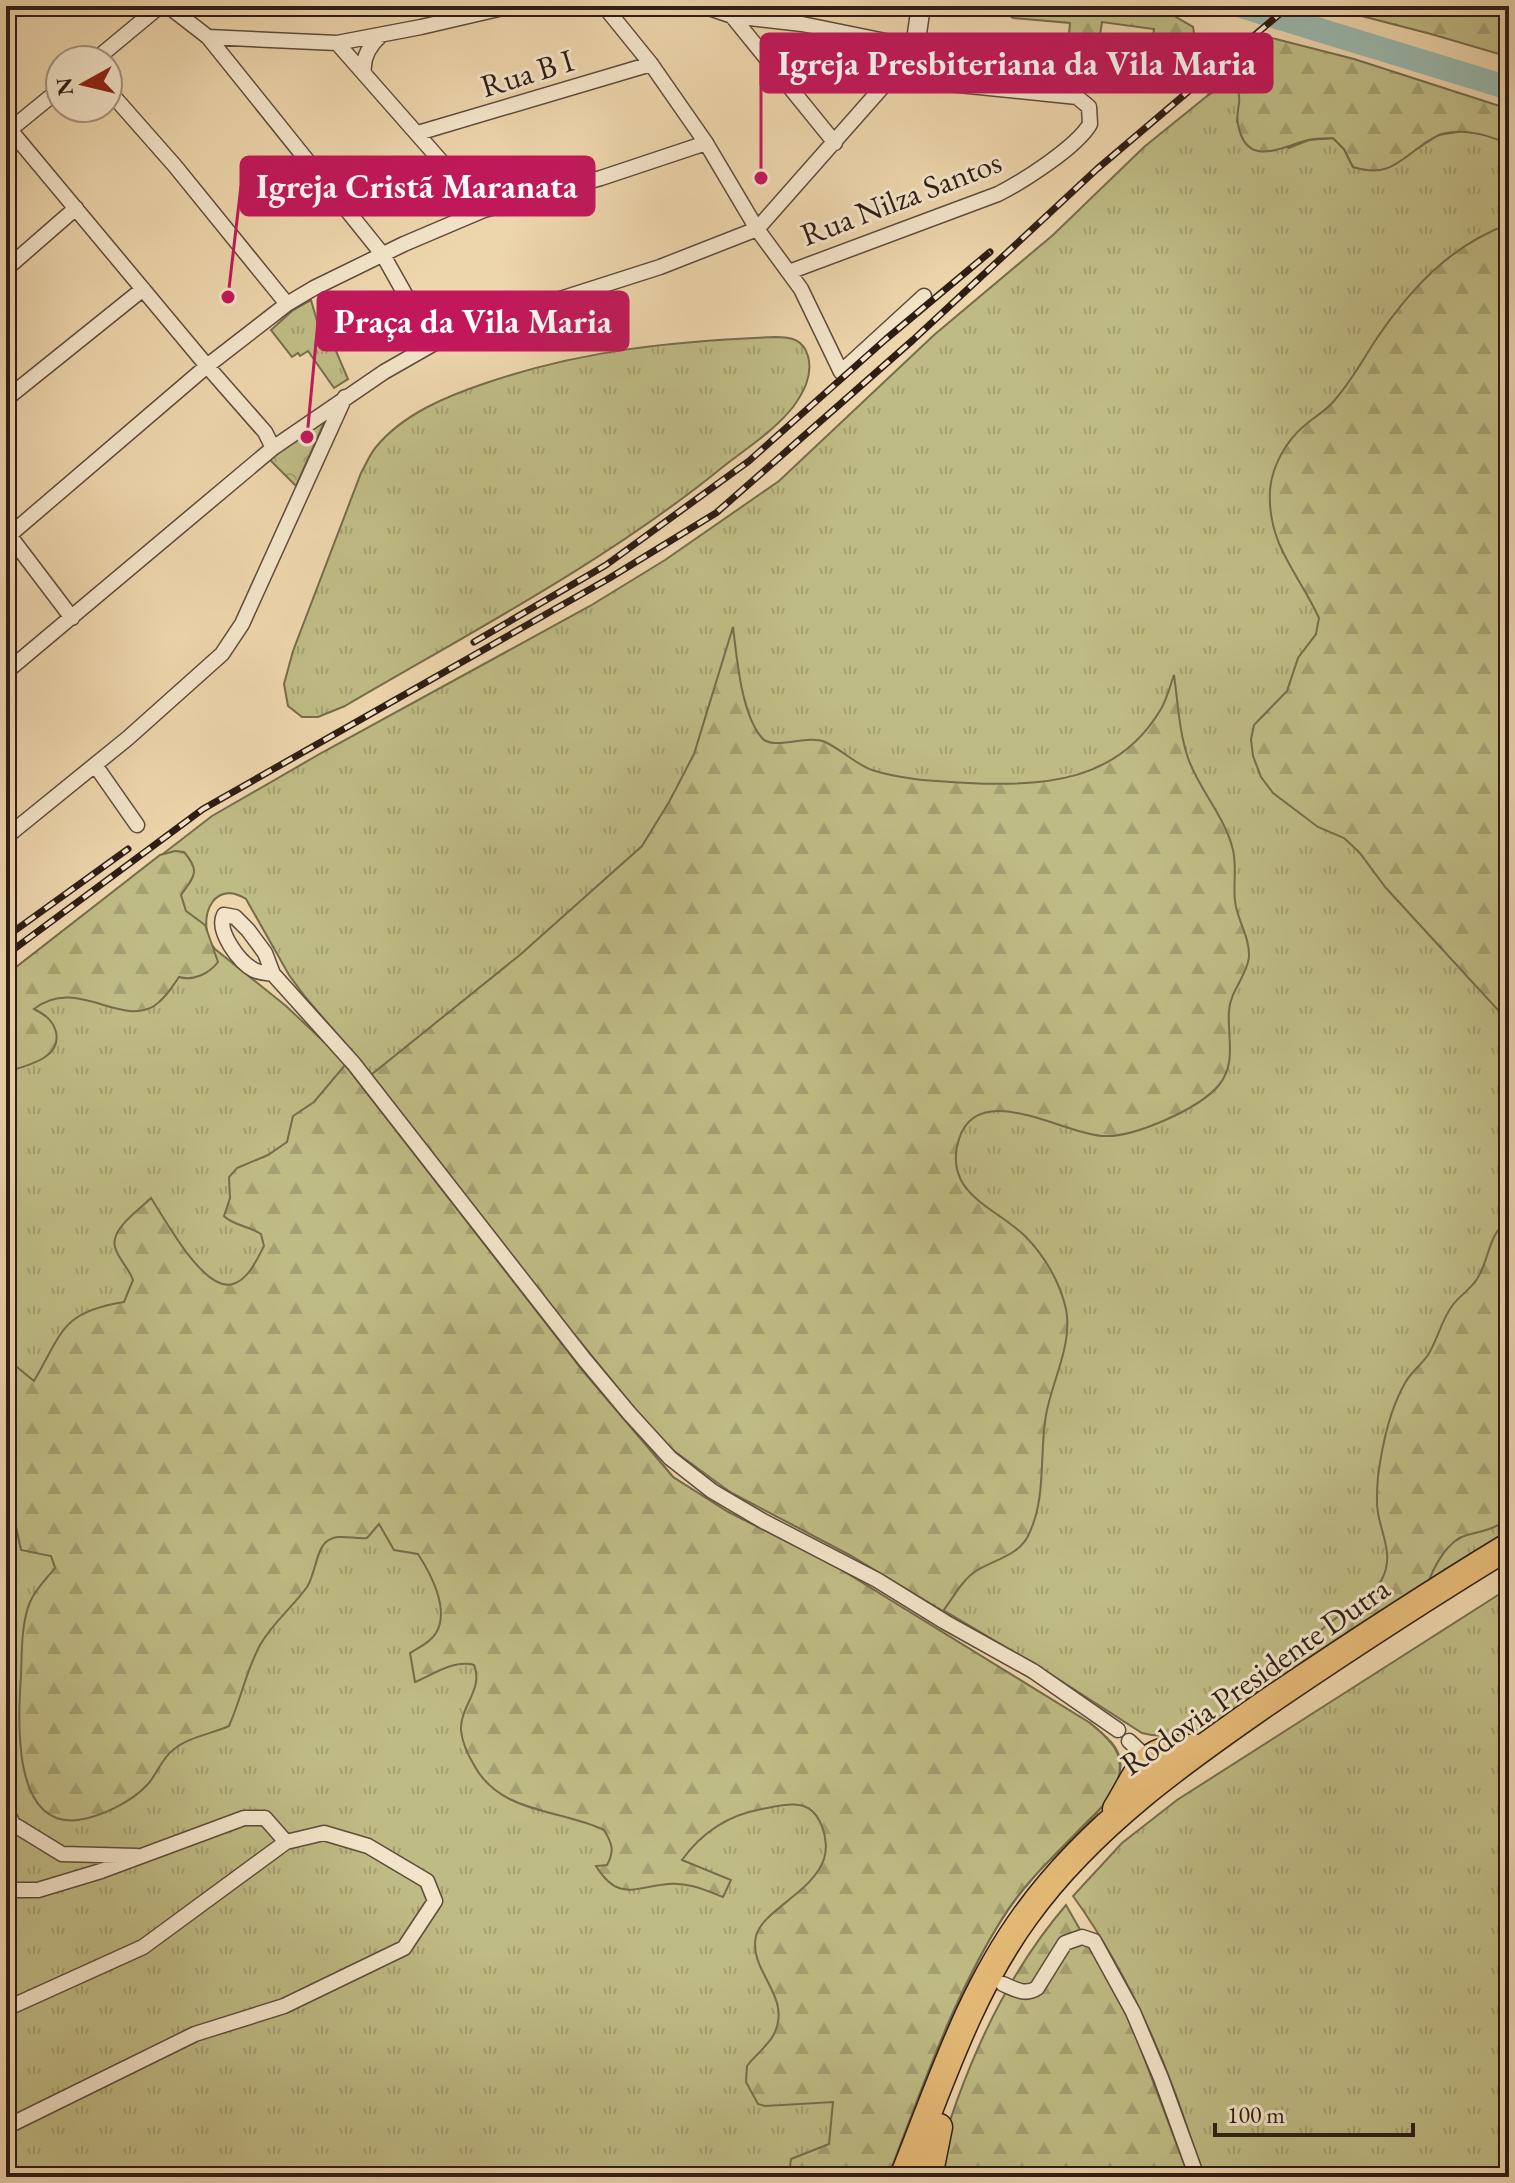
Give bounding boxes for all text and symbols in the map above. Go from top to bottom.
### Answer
callout: Igreja Presbiteriana da Vila Maria [761,34,1272,92]
street label: Rua B I [475,39,579,107]
text: Igreja Presbiteriana da Vila Maria [778,41,1257,85]
north arrow [44,44,124,124]
text: N [49,76,80,98]
street label: Rua Nilza Santos [795,140,1007,256]
callout: Igreja Cristã Maranata [241,157,594,215]
text: Igreja Cristã Maranata [256,164,579,208]
callout: Praça da Vila Maria [318,292,628,350]
text: Praça da Vila Maria [334,299,613,343]
street label: Rodovia Presidente Dutra [1112,1567,1398,1785]
scale bar [1215,2087,1413,2137]
text: 100 m [1227,2099,1285,2130]

